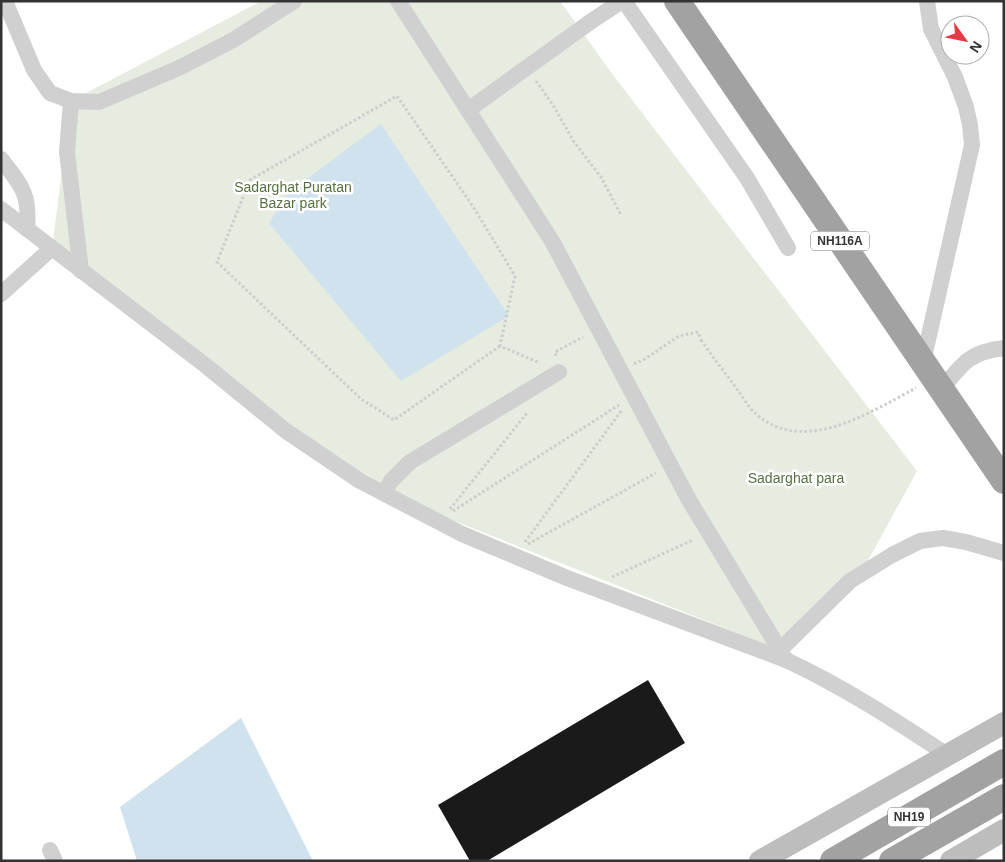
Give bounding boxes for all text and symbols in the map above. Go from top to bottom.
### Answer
north arrow [940,15,990,65]
text: N [966,38,985,56]
park label: Sadarghat Puratan Bazar park [234,179,352,211]
road number: NH116A [811,232,869,250]
park label: Sadarghat para [748,470,844,486]
road number: NH19 [888,808,930,826]

